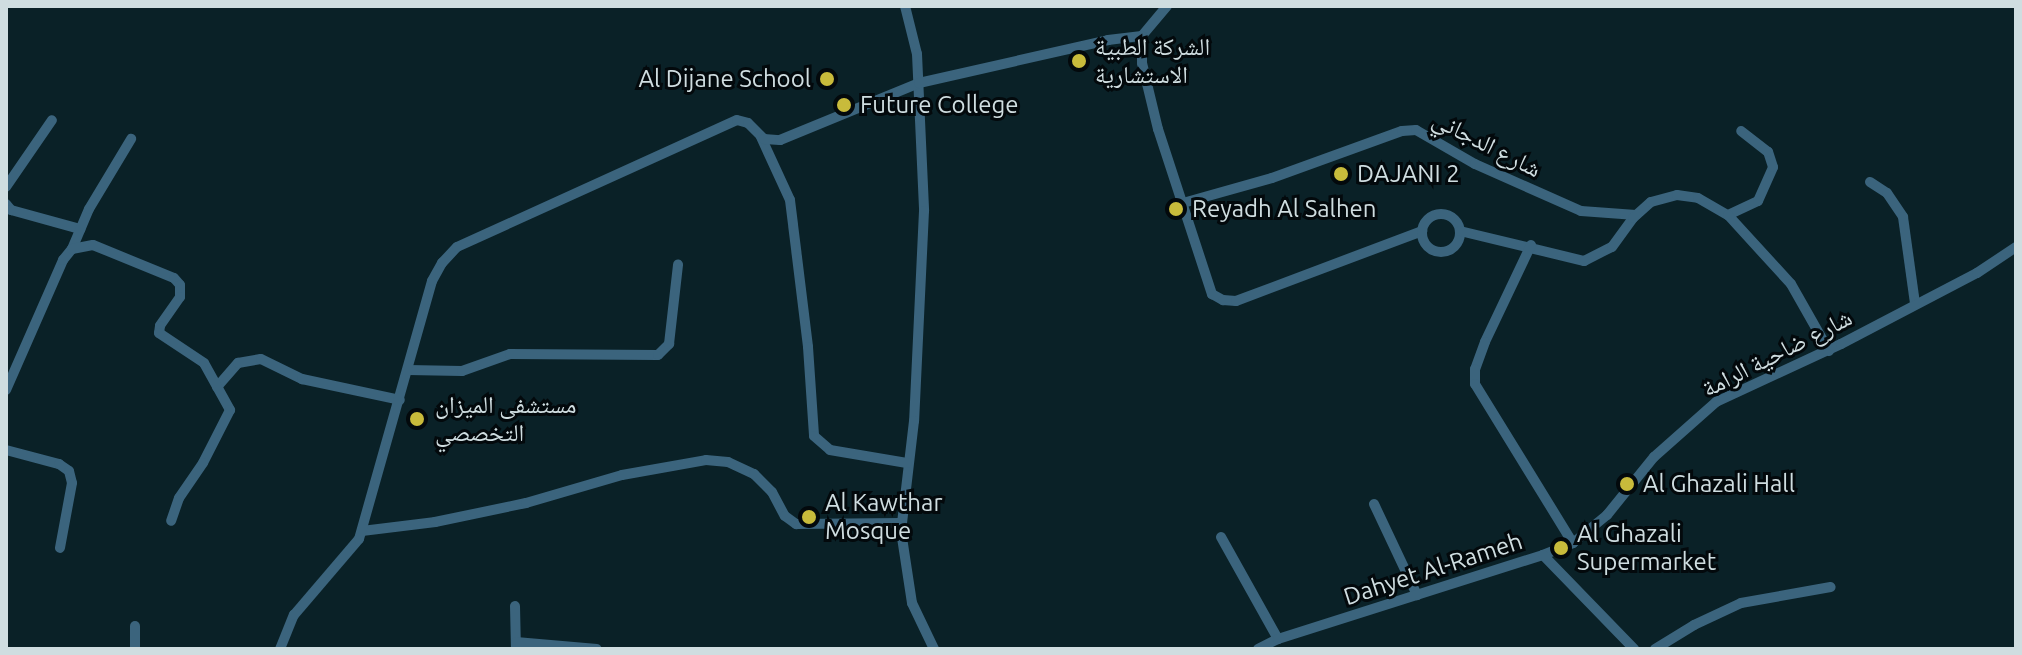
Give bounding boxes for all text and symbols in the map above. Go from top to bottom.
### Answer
place label: الشركة الطبية الاستشارية [1095,33,1210,89]
marker: الشركة الطبية الاستشارية [1070,52,1088,70]
place label: Al Dijane School [638,65,811,93]
marker: Al Dijane School [818,70,836,88]
place label: Future College [860,91,1019,119]
marker: Future College [835,96,853,114]
street label: شارع الدجاني [1428,104,1546,184]
place label: DAJANI 2 [1357,160,1460,188]
marker: DAJANI 2 [1332,165,1350,183]
place label: Reyadh Al Salhen [1192,195,1377,223]
marker: Reyadh Al Salhen [1167,200,1185,218]
street label: شارع ضاحية الرامة [1697,303,1857,403]
place label: مستشفى الميزان التخصصي [435,391,577,447]
marker: مستشفى الميزان التخصصي [406,408,428,430]
place label: Al Ghazali Hall [1643,470,1795,498]
marker: Al Ghazali Hall [1618,475,1636,493]
place label: Al Kawthar Mosque [825,489,942,545]
marker: Al Kawthar Mosque [800,508,818,526]
place label: Al Ghazali Supermarket [1577,520,1716,576]
street label: Dahyet Al-Rameh [1340,527,1526,611]
marker: Al Ghazali Supermarket [1552,539,1570,557]

